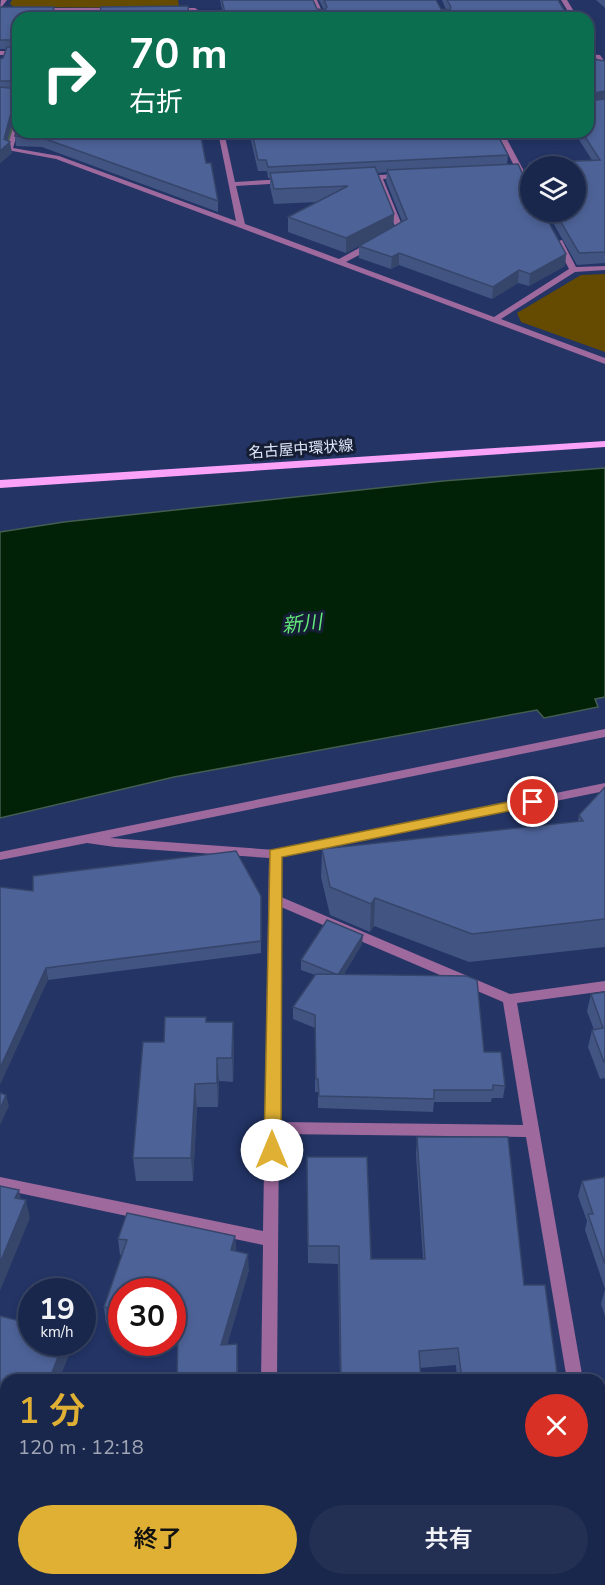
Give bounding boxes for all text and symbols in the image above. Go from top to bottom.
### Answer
text: 70 m [129,26,228,83]
icon: right [30,36,108,114]
text: 右折 [129,84,183,121]
map controls [520,156,586,222]
button: layers [520,156,586,222]
street label: 名古屋中環状線 [248,435,354,463]
water label: 新川 [281,608,325,640]
pin [507,776,558,827]
icon: arrive [516,785,549,818]
position arrow [240,1118,304,1182]
speed limit sign: 30 [108,1278,186,1356]
text: 19 [39,1289,75,1330]
text: km/h [40,1322,74,1342]
text: 1 分 [18,1387,85,1436]
button: close [525,1394,588,1457]
text: 120 m · 12:18 [18,1434,144,1461]
button: 終了 [18,1505,297,1574]
button: 共有 [309,1505,588,1574]

